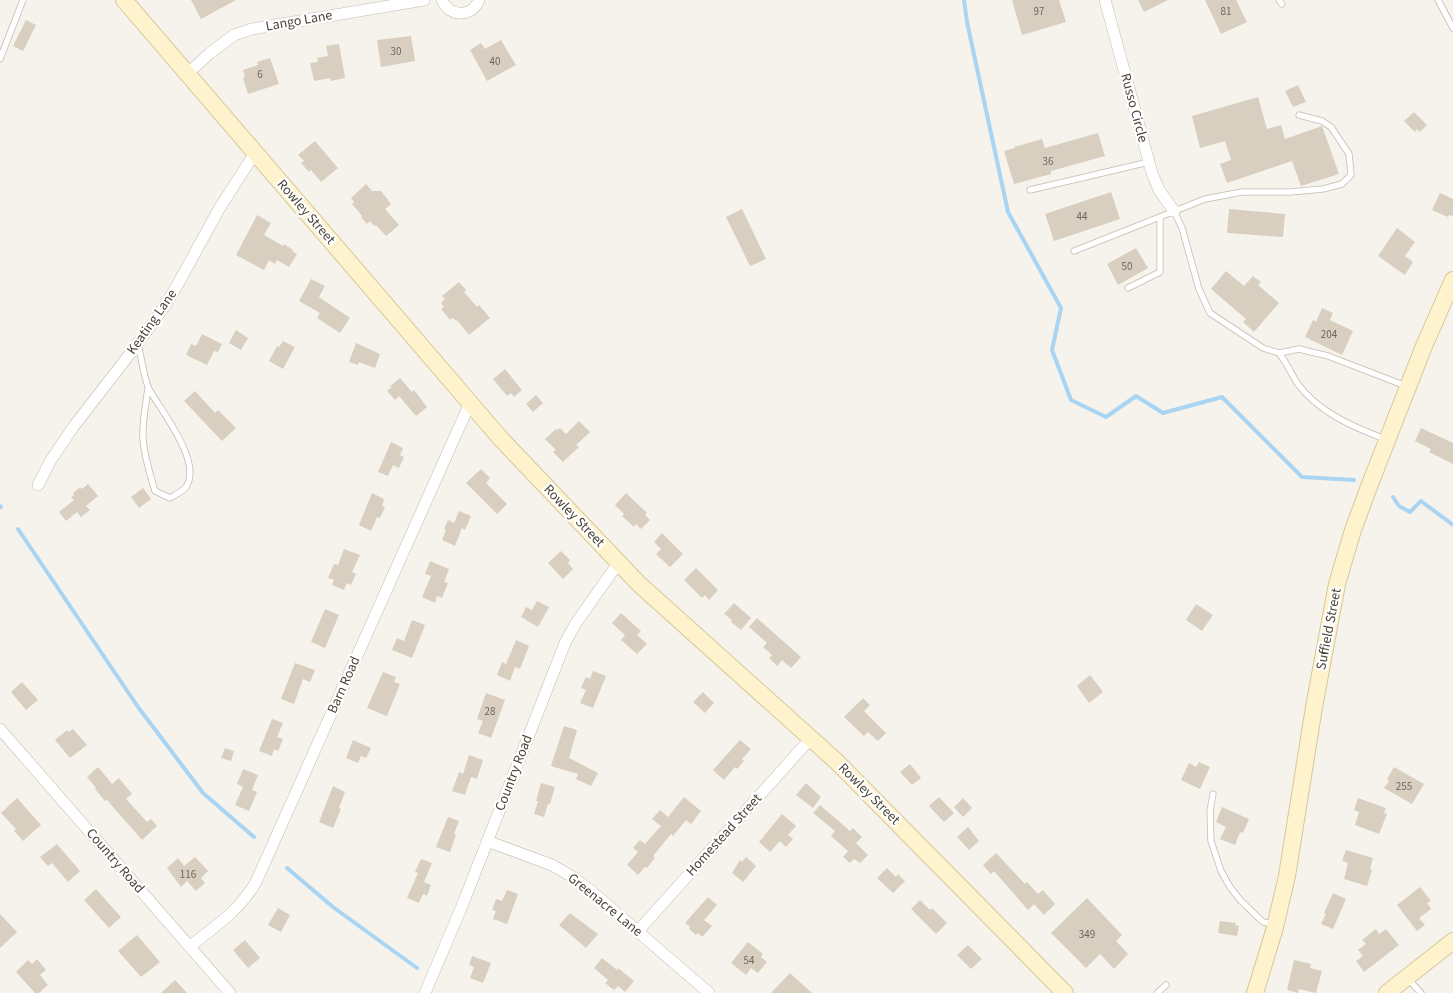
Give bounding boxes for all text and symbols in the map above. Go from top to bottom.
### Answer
house number: 97 [1034,4,1044,19]
house number: 81 [1221,4,1231,19]
street label: Lango Lane [264,5,334,37]
house number: 30 [391,44,401,59]
house number: 40 [490,54,500,69]
house number: 6 [257,67,263,82]
street label: Russo Circle [1115,71,1153,145]
house number: 36 [1043,154,1054,169]
street label: Rowley Street [272,175,340,249]
house number: 44 [1077,209,1088,224]
house number: 50 [1122,259,1132,274]
street label: Keating Lane [122,285,182,359]
house number: 204 [1321,327,1338,342]
street label: Rowley Street [539,480,609,552]
street label: Suffield Street [1311,586,1347,672]
street label: Barn Road [323,653,365,717]
house number: 28 [485,704,496,719]
street label: Country Road [490,732,538,814]
street label: Rowley Street [833,758,905,830]
house number: 255 [1396,779,1412,794]
street label: Homestead Street [681,789,767,881]
street label: Country Road [81,824,149,898]
house number: 116 [180,867,197,882]
street label: Greenacre Lane [563,869,647,942]
house number: 349 [1079,927,1095,942]
house number: 54 [744,953,755,968]

